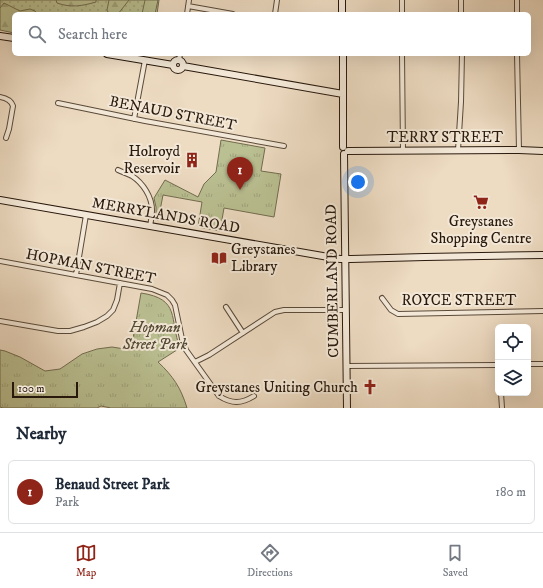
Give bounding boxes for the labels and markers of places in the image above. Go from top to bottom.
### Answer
place label: Holroyd Reservoir [124,142,181,178]
building icon: Holroyd Reservoir [183,151,201,169]
pin: 1 [227,157,253,190]
supermarket icon: Greystanes Shopping Centre [472,193,490,211]
place label: Greystanes Shopping Centre [431,212,531,248]
place label: Greystanes Library [231,240,296,276]
library icon: Greystanes Library [210,249,228,267]
place label: Greystanes Uniting Church [195,378,358,397]
church icon: Greystanes Uniting Church [361,378,379,396]

